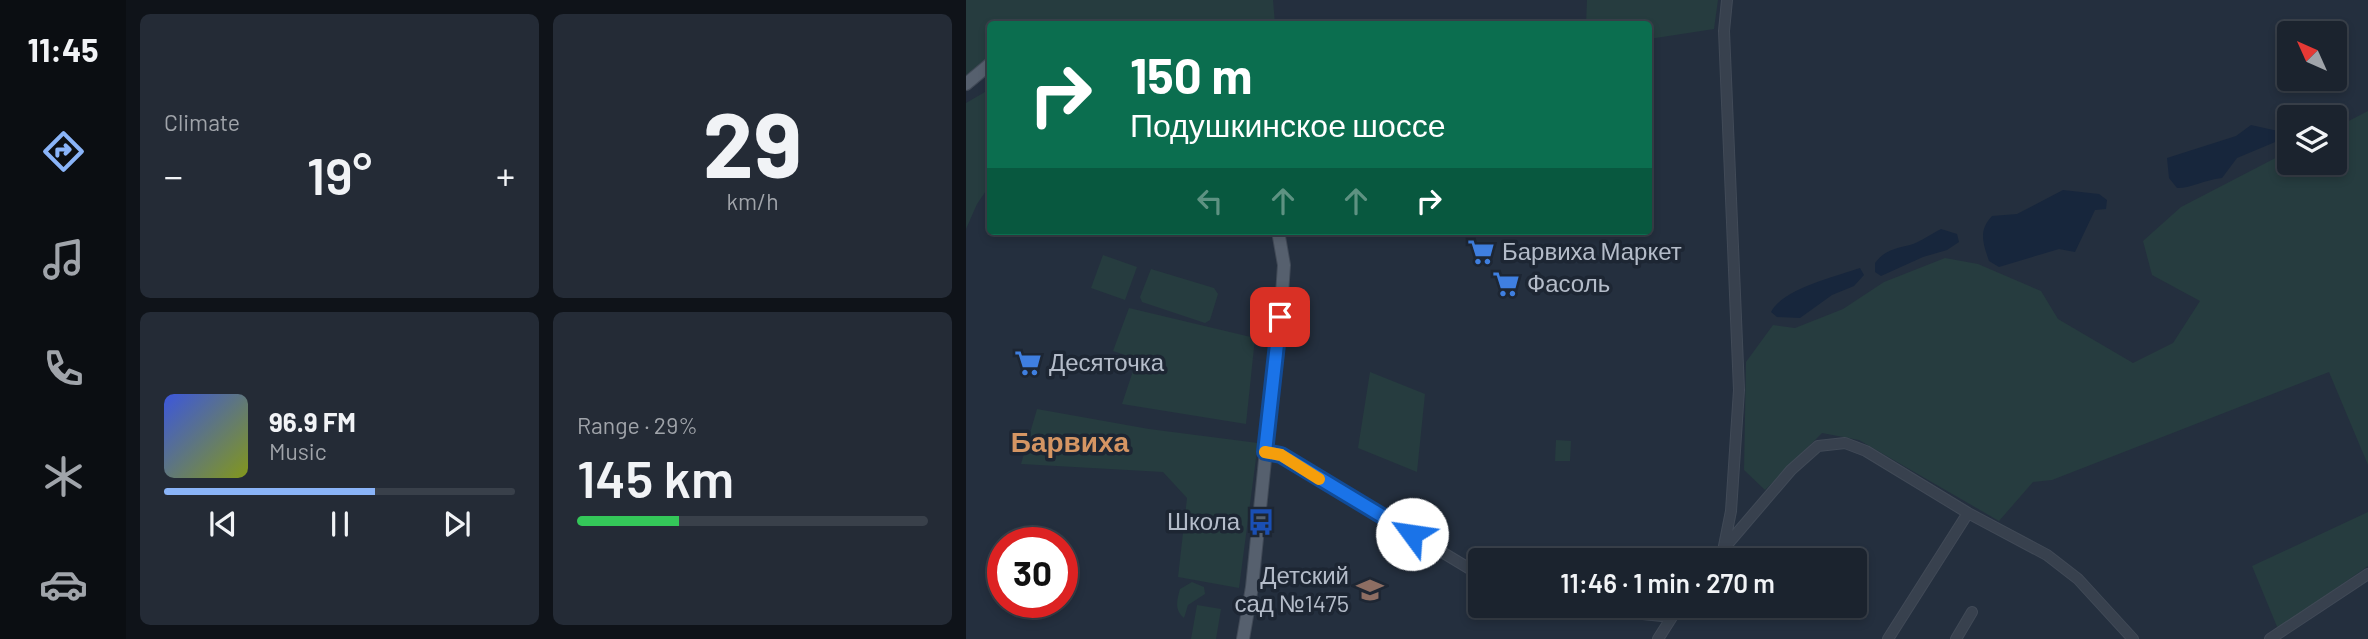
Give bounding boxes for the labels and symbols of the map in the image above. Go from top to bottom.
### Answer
north arrow [2277,21,2347,91]
place label: Барвиха Маркет [1502,236,1682,265]
supermarket icon: Барвиха Маркет [1466,237,1496,267]
place label: Фасоль [1527,268,1610,297]
supermarket icon: Фасоль [1491,269,1521,299]
pin [1250,287,1310,347]
place label: Десяточка [1049,347,1165,376]
supermarket icon: Десяточка [1013,348,1043,378]
district label: Барвиха [1011,424,1130,458]
position arrow [1375,497,1449,571]
place label: Школа [1167,506,1241,535]
bus stop icon: Школа [1246,507,1276,537]
speed limit sign: 30 [987,527,1078,618]
place label: Детский сад №1475 [1235,560,1349,617]
school or university icon: Детский сад №1475 [1355,575,1385,605]

